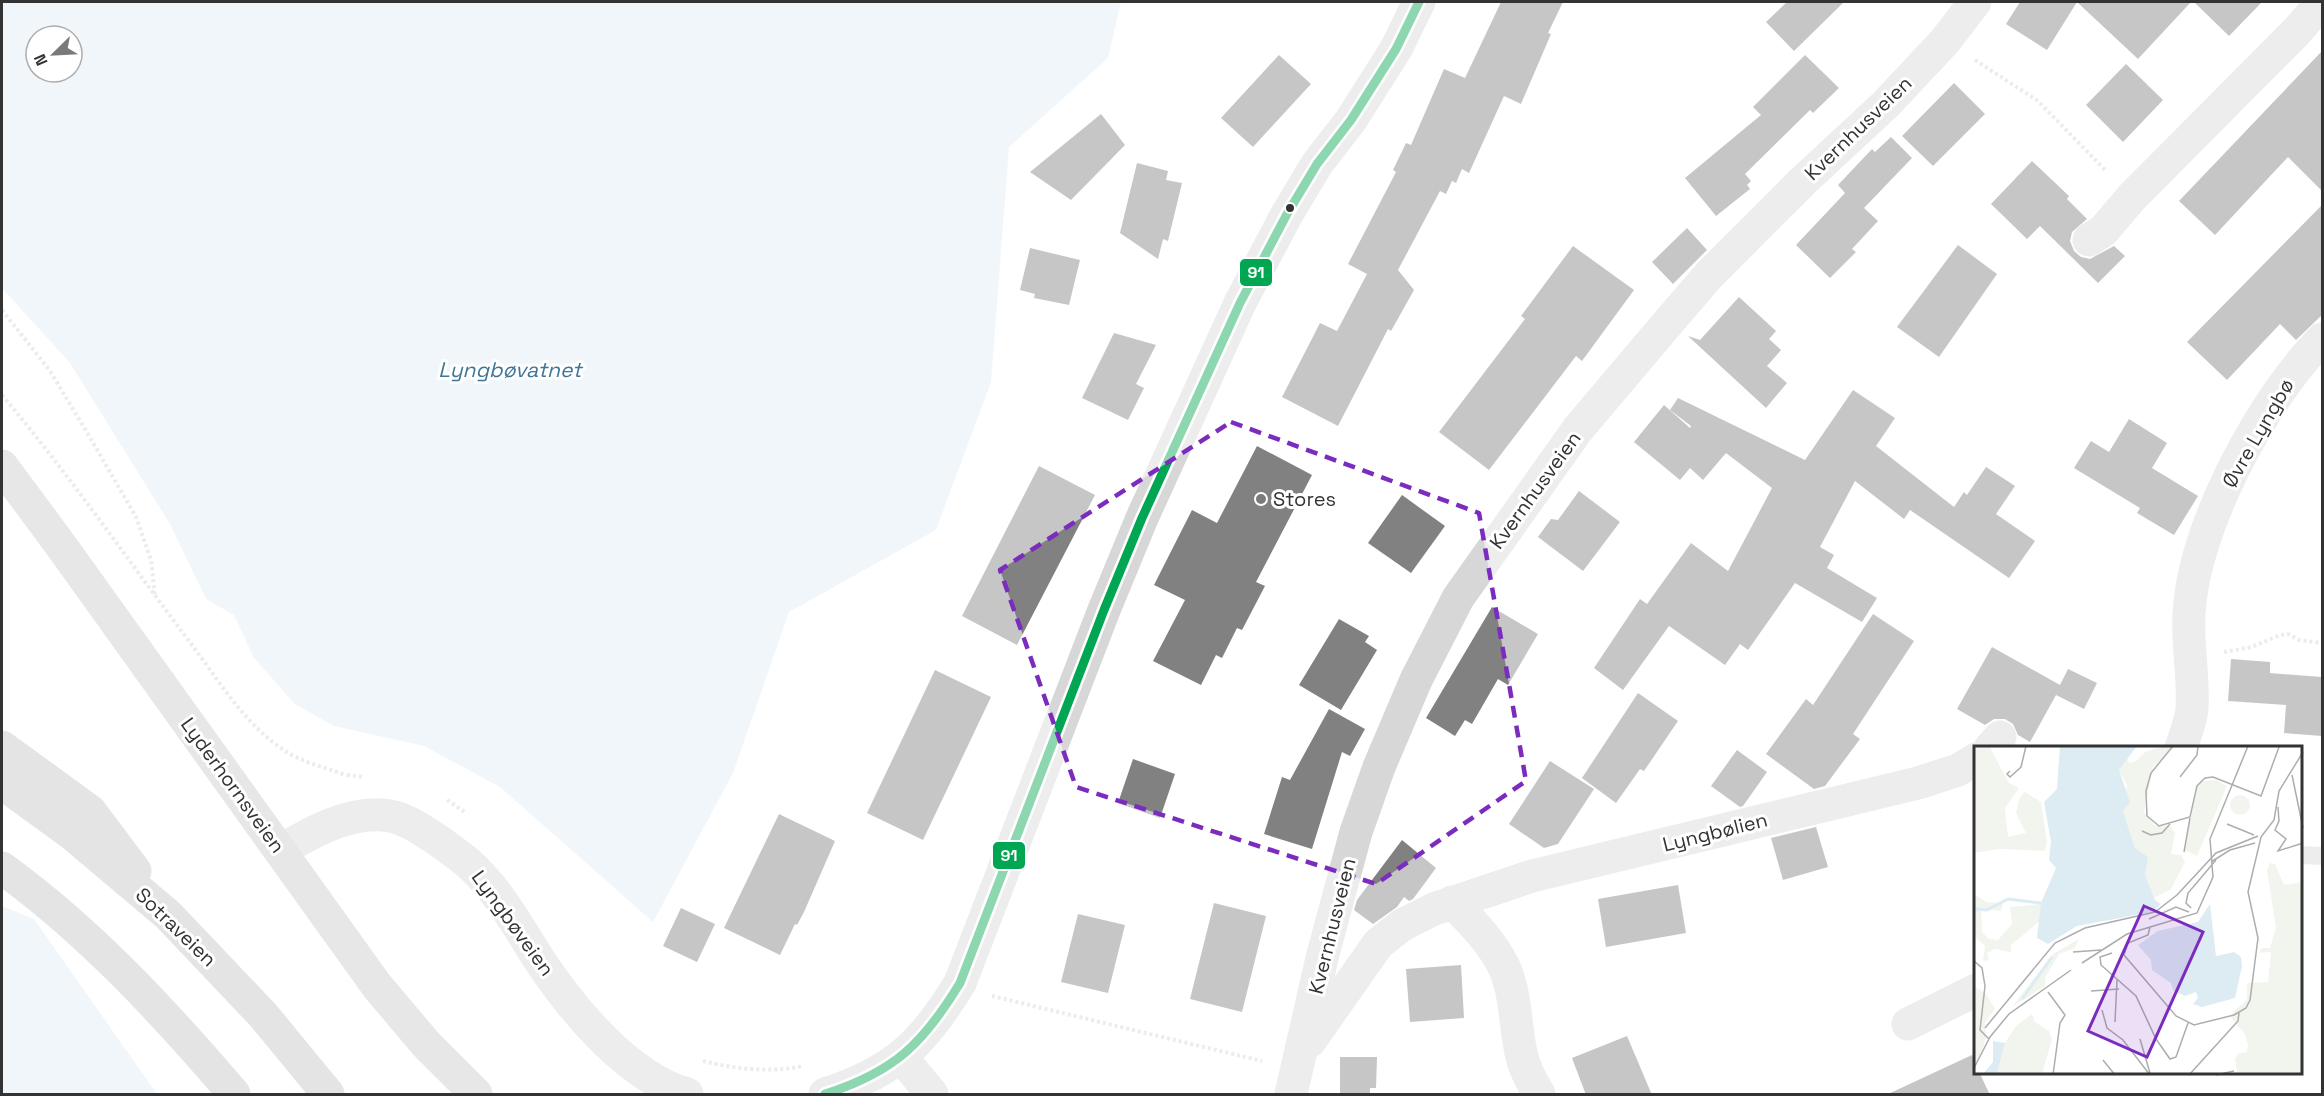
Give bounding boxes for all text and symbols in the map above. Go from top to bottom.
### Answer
north arrow [24,24,84,84]
text: N [29,51,53,69]
street label: Kvernhusveien [1799,70,1917,186]
unlabelled marker [1284,202,1296,214]
line badge: 91 [1239,258,1273,287]
text: 91 [1247,262,1265,283]
water label: Lyngbøvatnet [438,356,584,383]
street label: Øvre Lyngbø [2216,374,2300,492]
street label: Kvernhusveien [1484,426,1586,554]
place label: Stores [1273,486,1336,512]
marker: Stores [1254,492,1268,506]
street label: Lyderhornsveien [175,712,291,858]
inset map [1974,746,2303,1075]
street label: Lyngbølien [1660,806,1770,858]
line badge: 91 [992,841,1026,870]
text: 91 [1000,845,1018,866]
street label: Kvernhusveien [1303,855,1361,997]
street label: Lyngbøveien [466,865,560,981]
street label: Sotraveien [130,882,222,972]

